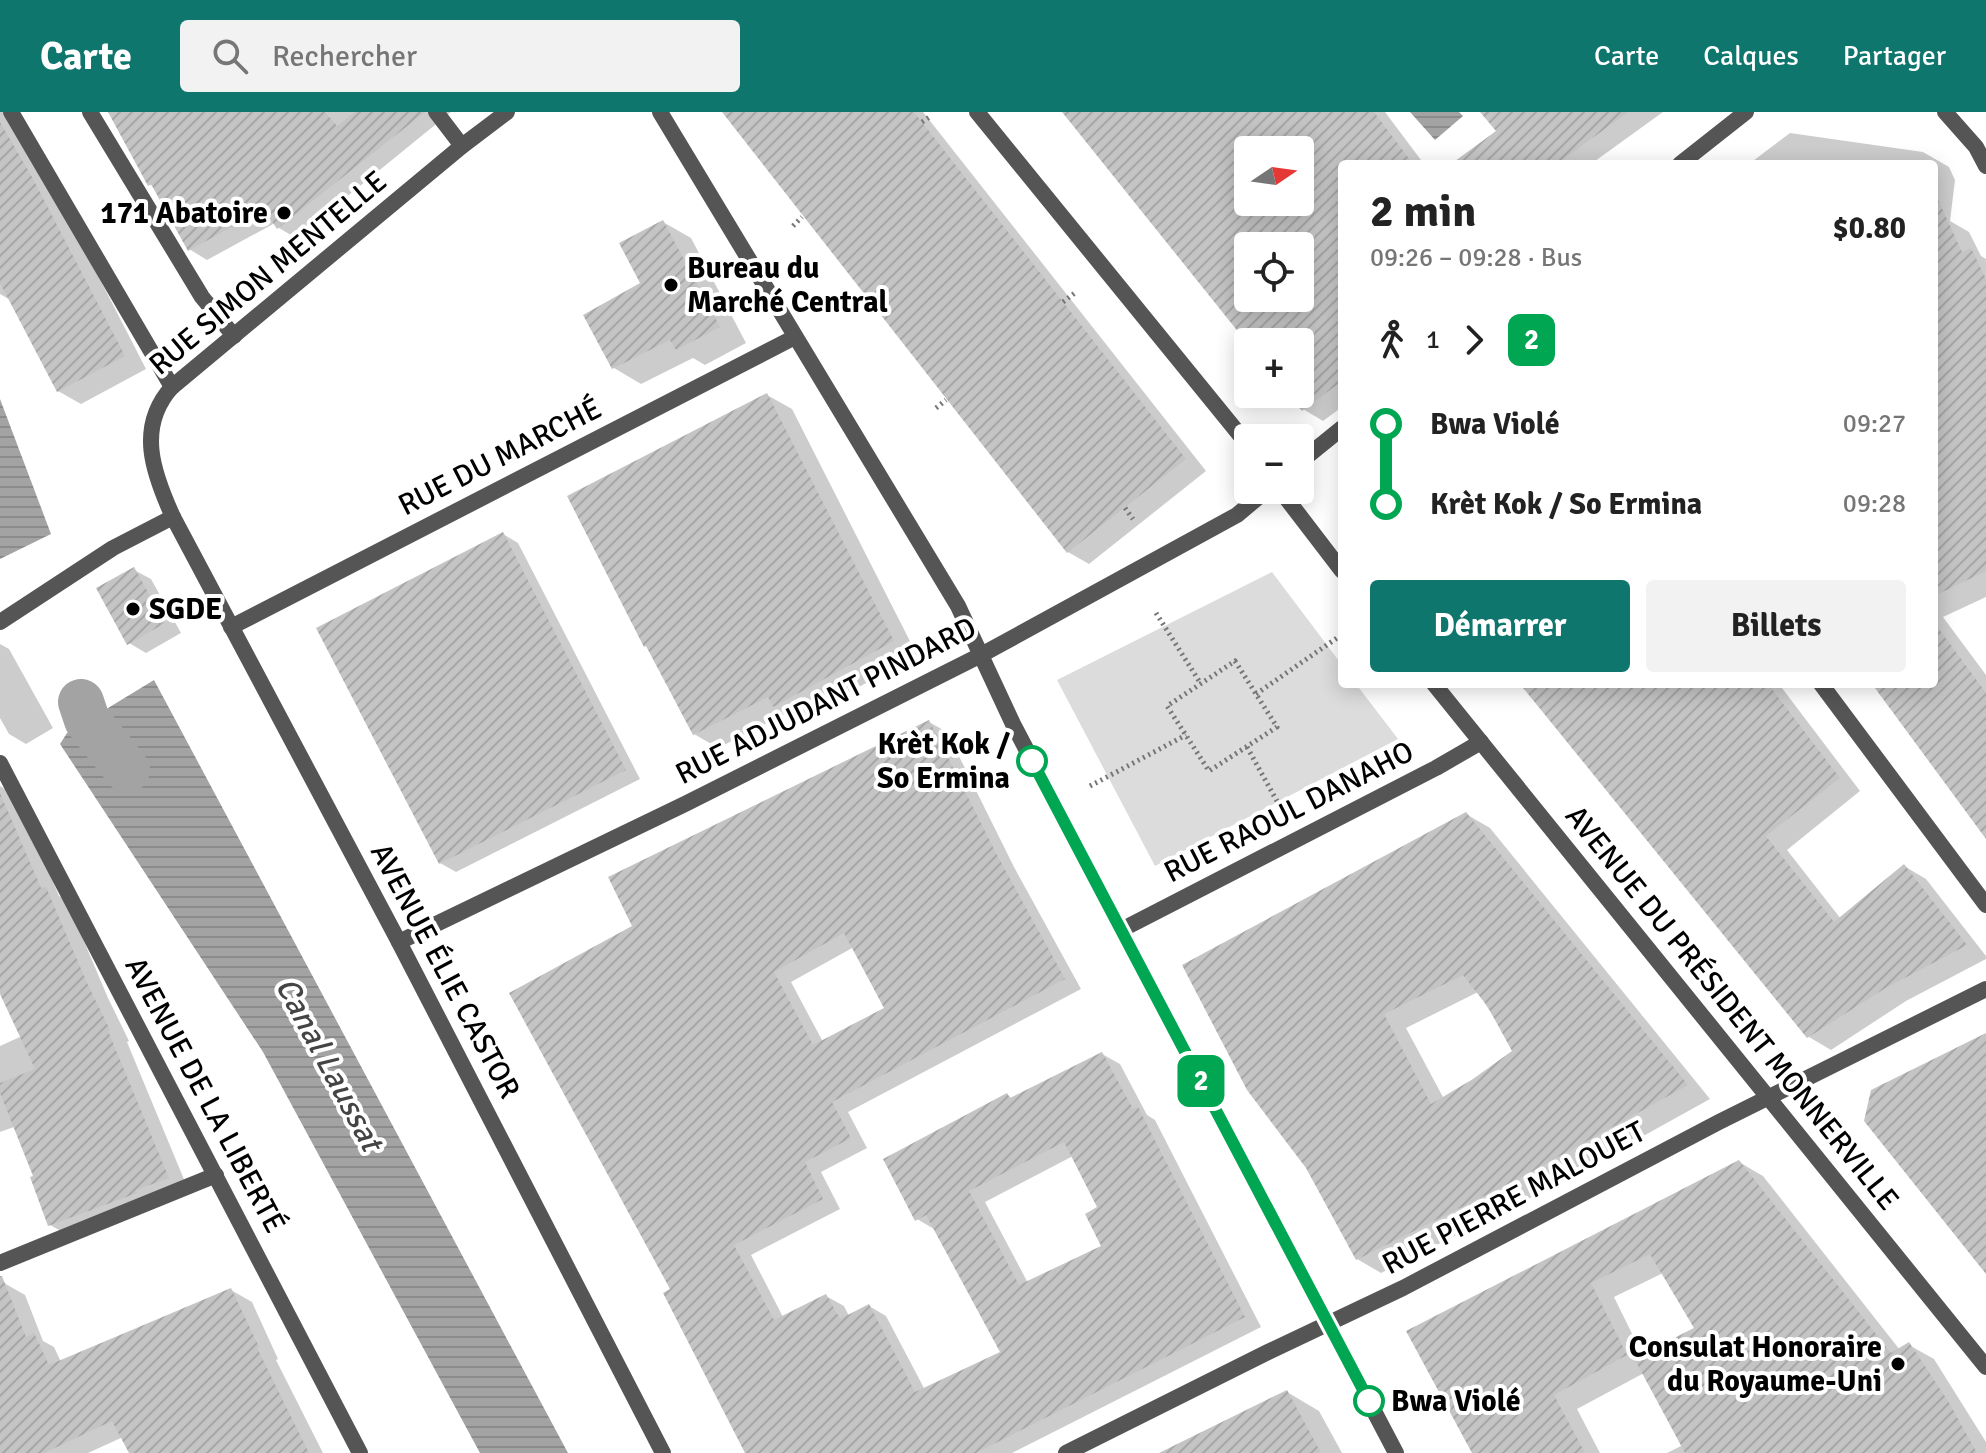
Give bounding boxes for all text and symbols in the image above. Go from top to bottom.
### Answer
search box [180,20,740,92]
text: Carte [40,33,132,80]
icon: search [208,34,252,78]
text: Rechercher [272,38,417,75]
text: Carte [1594,39,1659,73]
text: Calques [1703,39,1799,73]
text: Partager [1843,39,1946,73]
north arrow [1234,136,1314,216]
map controls [1234,136,1314,504]
street label: RUE SIMON MENTELLE [142,163,394,383]
text: 2 min [1370,185,1476,239]
place label: 171 Abatoire [100,195,268,232]
marker: 171 Abatoire [275,204,293,222]
text: $0.80 [1833,210,1906,247]
button: locate [1234,232,1314,312]
text: 09:26 – 09:28 · Bus [1370,242,1582,274]
place label: Bureau du Marché Central [687,250,888,321]
marker: Bureau du Marché Central [662,276,680,294]
icon: walk [1370,318,1414,362]
icon: forward [1452,318,1496,362]
text: 2 [1524,323,1539,357]
text: 1 [1426,324,1440,356]
button: + [1234,328,1314,408]
street label: RUE DU MARCHÉ [392,390,608,524]
text: Bwa Violé [1430,406,1560,443]
text: 09:27 [1843,408,1906,440]
button: − [1234,424,1314,504]
text: Krèt Kok / So Ermina [1430,486,1702,523]
text: 09:28 [1843,488,1906,520]
button: Démarrer [1370,580,1630,672]
button: Billets [1646,580,1906,672]
place label: SGDE [149,591,222,628]
marker: SGDE [124,600,142,618]
street label: RUE ADJUDANT PINDARD [670,609,982,793]
place label: Krèt Kok / So Ermina [877,726,1010,797]
street label: RUE RAOUL DANAHO [1158,733,1420,891]
marker: Krèt Kok / So Ermina [1017,746,1047,776]
street label: AVENUE DU PRÉSIDENT MONNERVILLE [1557,798,1907,1218]
street label: AVENUE ÉLIE CASTOR [362,837,528,1105]
street label: AVENUE DE LA LIBERTÉ [117,951,293,1239]
water label: Canal Laussat [267,971,393,1161]
line badge: 2 [1175,1055,1227,1107]
text: 2 [1193,1064,1209,1098]
street label: RUE PIERRE MALOUET [1376,1113,1652,1283]
place label: Consulat Honoraire du Royaume-Uni [1629,1329,1882,1400]
marker: Consulat Honoraire du Royaume-Uni [1889,1355,1907,1373]
place label: Bwa Violé [1391,1383,1521,1420]
marker: Bwa Violé [1354,1386,1384,1416]

